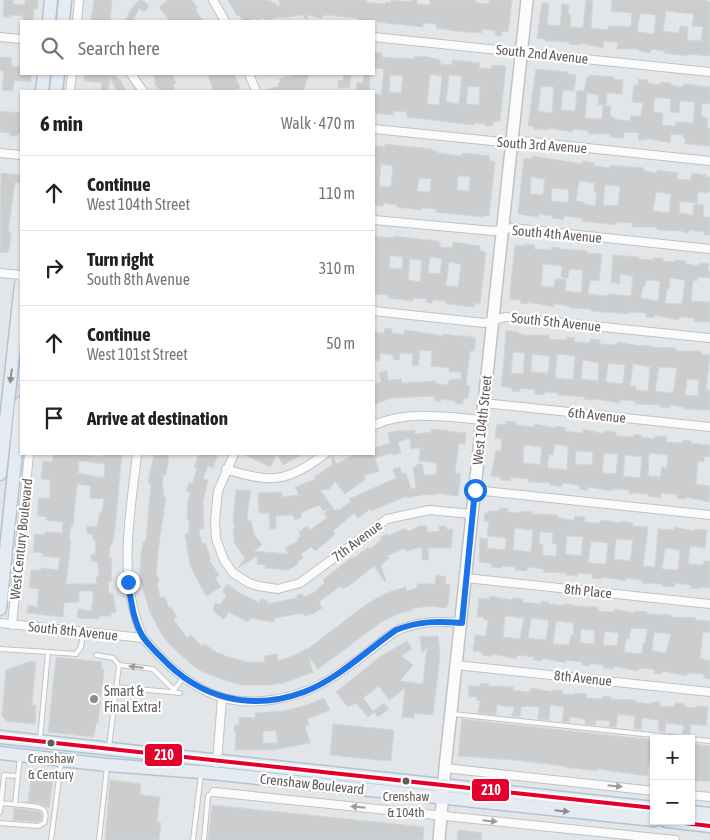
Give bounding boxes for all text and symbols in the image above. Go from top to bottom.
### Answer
search box [20,20,375,75]
icon: search [38,34,66,62]
text: Search here [78,37,160,59]
street label: South 2nd Avenue [495,41,589,67]
text: 6 min [40,111,83,135]
text: Walk · 470 m [281,114,355,132]
street label: South 3rd Avenue [497,134,587,156]
text: Continue [87,173,151,195]
icon: ahead [40,179,68,207]
text: 110 m [319,184,355,202]
text: West 104th Street [87,195,190,213]
street label: South 4th Avenue [511,222,603,246]
text: Turn right [87,248,154,270]
icon: right [40,254,68,282]
text: 310 m [319,259,355,277]
text: South 8th Avenue [87,270,190,288]
street label: South 5th Avenue [510,309,602,335]
text: Continue [87,323,151,345]
icon: ahead [40,329,68,357]
text: 50 m [326,334,355,352]
text: West 101st Street [87,345,188,363]
one-way arrow [7,368,15,384]
street label: West 104th Street [469,374,495,466]
icon: arrive [40,404,68,432]
street label: 6th Avenue [567,404,627,426]
text: Arrive at destination [87,407,228,429]
street label: West Century Boulevard [7,478,35,600]
route start [464,479,487,502]
street label: 7th Avenue [329,517,385,565]
route end [117,571,140,594]
street label: 8th Place [563,581,613,601]
street label: South 8th Avenue [27,618,119,644]
one-way arrow [128,663,144,671]
street label: 8th Avenue [553,667,613,689]
place label: Smart & Final Extra! [104,683,161,715]
marker: Smart & Final Extra! [88,693,100,705]
map controls [650,735,695,825]
button: + [650,735,695,780]
marker: Crenshaw & Century [46,738,56,748]
line badge: 210 [144,743,183,767]
text: 210 [154,747,174,763]
place label: Crenshaw & Century [28,751,75,782]
street label: Crenshaw Boulevard [259,771,365,797]
marker: Crenshaw & 104th [401,776,411,786]
line badge: 210 [471,778,510,802]
button: − [650,780,695,825]
text: 210 [481,782,501,798]
one-way arrow [608,782,624,790]
place label: Crenshaw & 104th [383,789,430,820]
one-way arrow [350,803,366,811]
one-way arrow [554,807,570,815]
one-way arrow [482,817,498,825]

